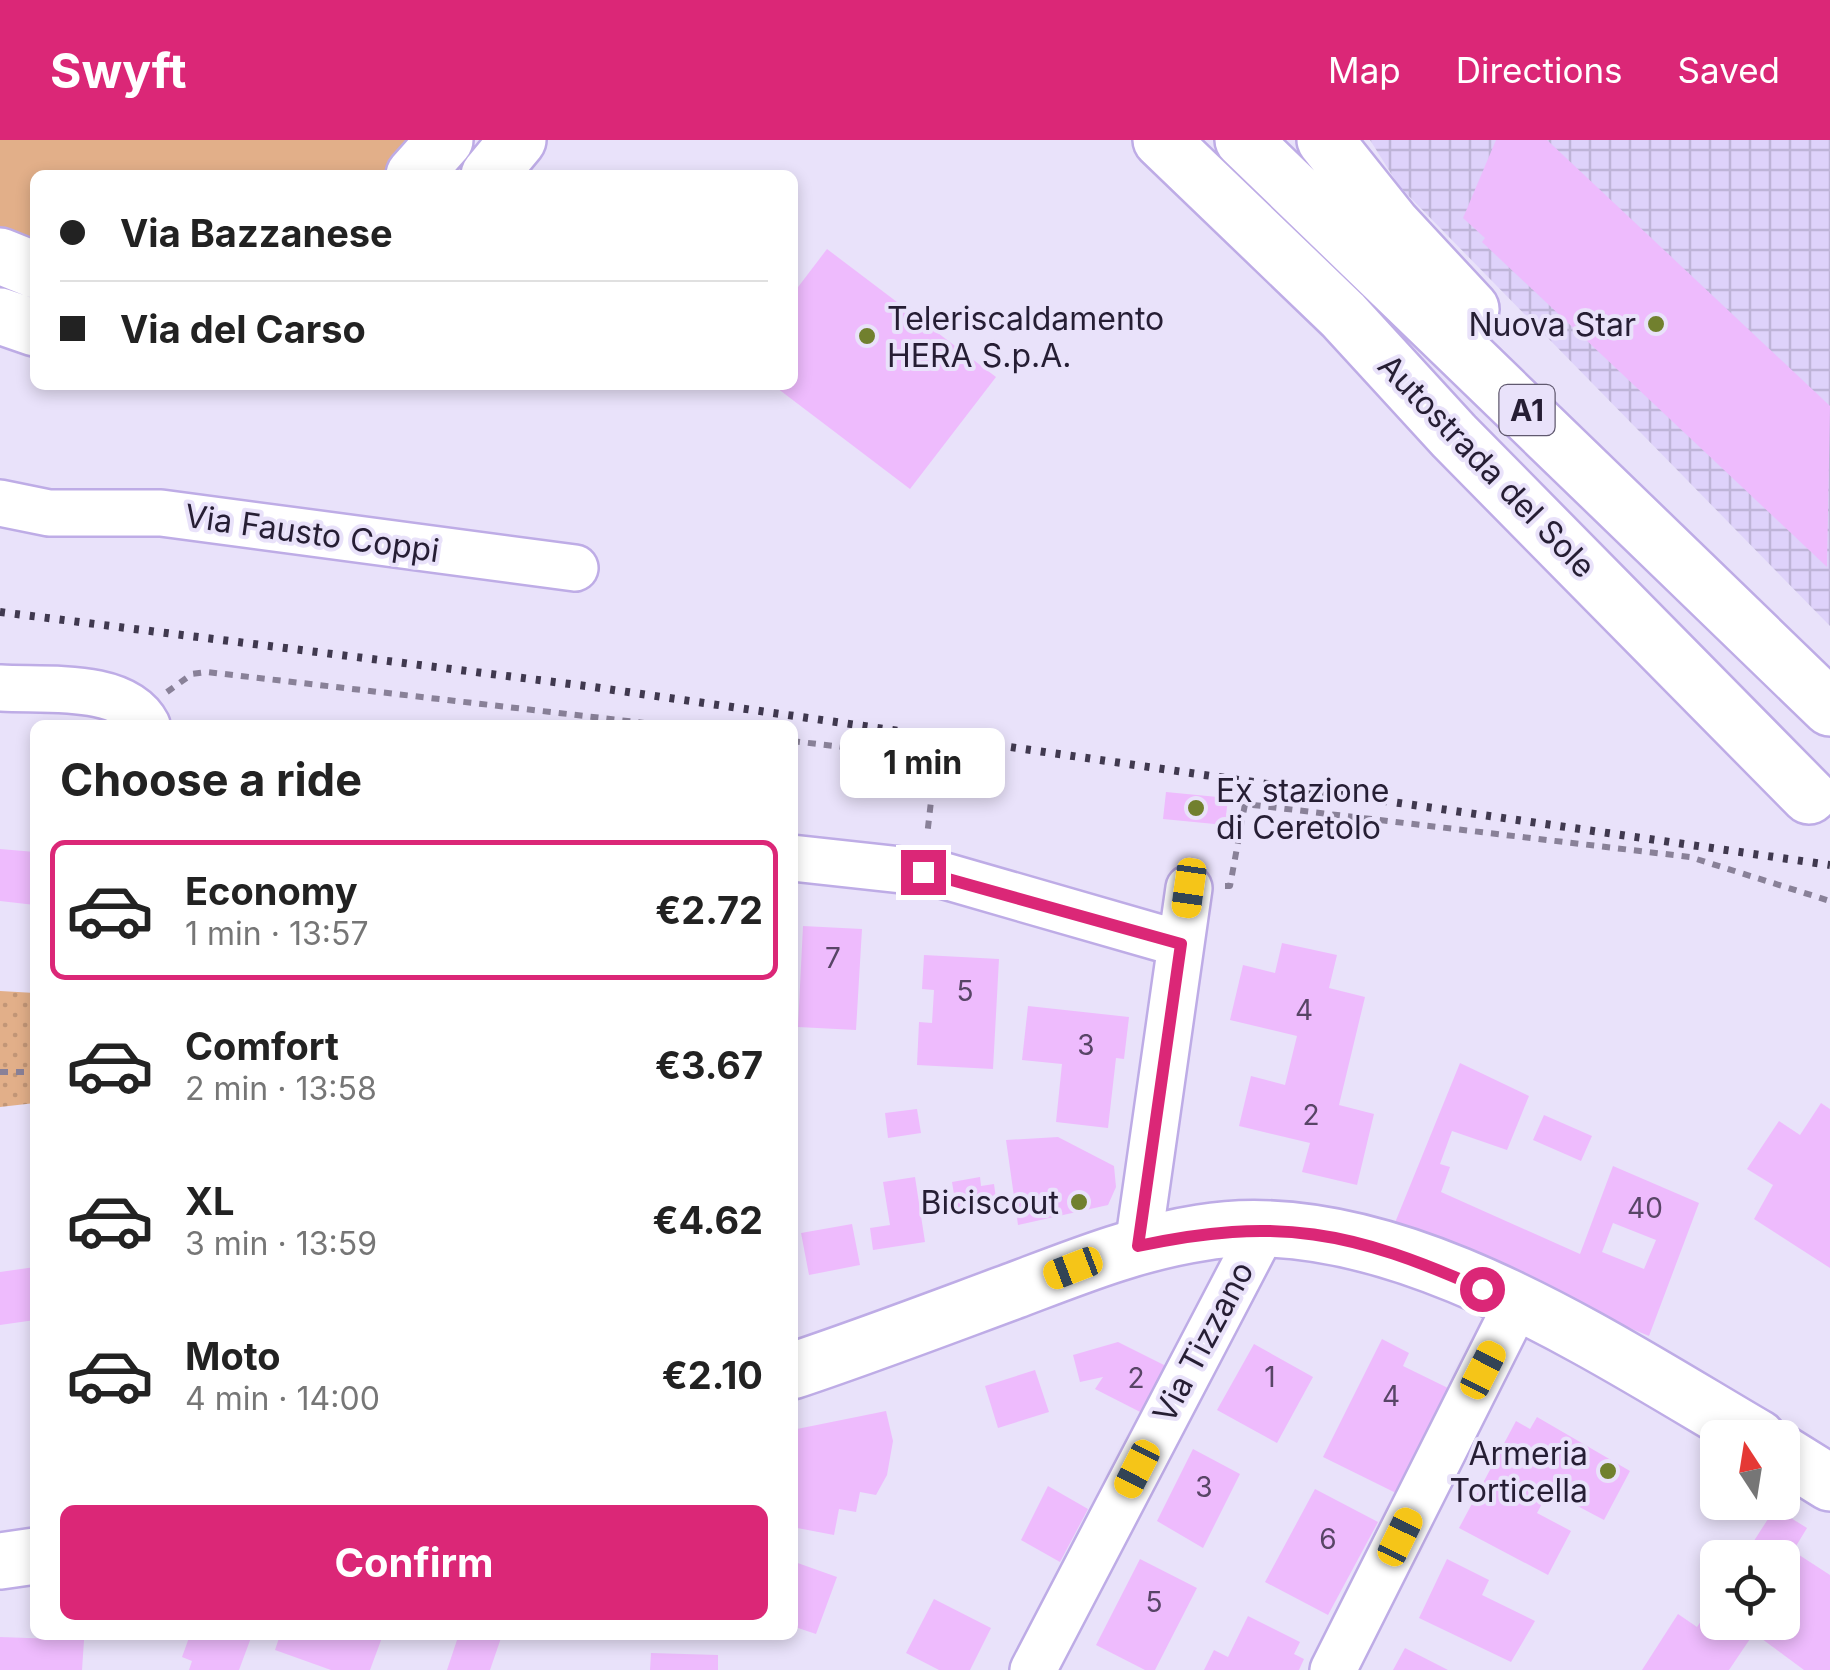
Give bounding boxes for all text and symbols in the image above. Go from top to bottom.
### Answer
text: Swyft [50,41,187,100]
text: Map [1328,49,1401,91]
text: Directions [1456,49,1623,91]
text: Saved [1678,49,1780,91]
text: Via Bazzanese [120,210,393,256]
place label: Teleriscaldamento HERA S.p.A. [887,299,1164,375]
place label: Nuova Star [1468,305,1636,344]
text: Via del Carso [120,306,366,352]
marker: Nuova Star [1645,313,1667,335]
marker: Teleriscaldamento HERA S.p.A. [856,325,878,347]
street label: Autostrada del Sole [1370,346,1604,586]
road number: A1 [1500,385,1554,435]
street label: Via Fausto Coppi [182,496,442,570]
callout: 1 min [840,727,1006,797]
text: 1 min [883,743,962,782]
text: Choose a ride [60,752,362,807]
place label: Ex stazione di Ceretolo [1216,771,1389,847]
marker: Ex stazione di Ceretolo [1185,797,1207,819]
route end [901,850,946,895]
car [1170,856,1208,920]
icon: car [65,865,155,955]
text: Economy [185,868,358,914]
text: €2.72 [655,887,763,933]
text: 1 min · 13:57 [185,914,368,953]
house number: 7 [825,941,841,975]
house number: 5 [956,974,974,1008]
house number: 4 [1295,993,1313,1027]
icon: car [65,1020,155,1110]
text: Comfort [185,1023,339,1069]
house number: 3 [1077,1028,1095,1062]
text: €3.67 [655,1042,763,1088]
text: 2 min · 13:58 [185,1069,377,1108]
house number: 2 [1302,1098,1320,1132]
icon: car [65,1175,155,1265]
text: XL [185,1178,235,1224]
place label: Biciscout [921,1183,1059,1222]
marker: Biciscout [1068,1191,1090,1213]
house number: 40 [1627,1191,1663,1225]
text: €4.62 [652,1197,763,1243]
text: 3 min · 13:59 [185,1224,377,1263]
car [1040,1243,1106,1293]
street label: Via Tizzano [1144,1255,1262,1429]
route start [1460,1267,1505,1312]
icon: car [65,1330,155,1420]
text: Moto [185,1333,281,1379]
car [1456,1336,1510,1404]
text: €2.10 [662,1352,763,1398]
house number: 1 [1264,1360,1276,1394]
house number: 2 [1127,1361,1145,1395]
text: 4 min · 14:00 [185,1379,380,1418]
house number: 4 [1382,1379,1400,1413]
north arrow [1700,1420,1800,1520]
map controls [1700,1420,1800,1640]
place label: Armeria Torticella [1449,1434,1588,1510]
car [1110,1435,1164,1503]
marker: Armeria Torticella [1597,1460,1619,1482]
house number: 3 [1195,1470,1213,1504]
car [1373,1503,1427,1571]
button: Confirm [60,1505,768,1620]
house number: 6 [1319,1522,1337,1556]
button: locate [1700,1540,1800,1640]
house number: 5 [1145,1585,1163,1619]

